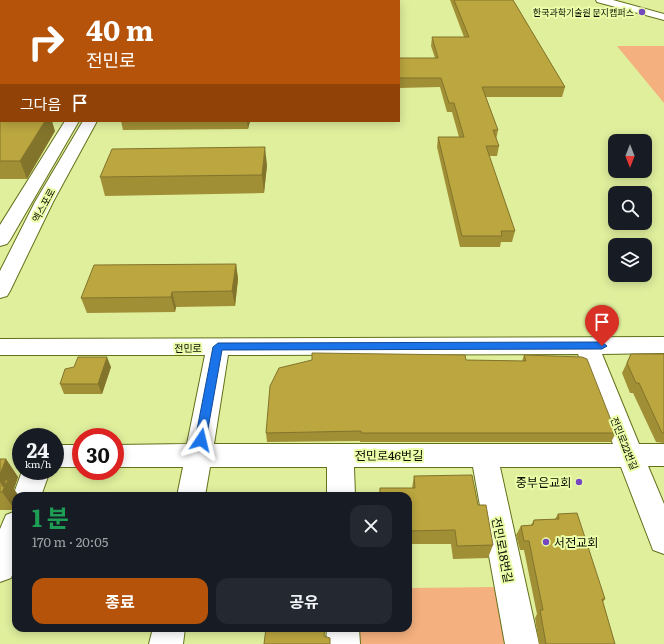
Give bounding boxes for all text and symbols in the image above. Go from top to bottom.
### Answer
place label: 한국과학기술원 문지캠퍼스 [533,5,634,19]
marker: 한국과학기술원 문지캠퍼스 [637,7,647,17]
text: 40 m [86,8,154,50]
icon: right [20,16,72,68]
text: 전민로 [86,46,136,73]
text: 그다음 [20,92,61,115]
icon: arrive [69,92,91,114]
north arrow [608,134,652,178]
map controls [608,134,652,282]
street label: 엑스포로 [28,185,58,225]
button: search [608,186,652,230]
button: layers [608,238,652,282]
pin [585,305,619,346]
icon: arrive [591,311,613,333]
street label: 전민로 [174,340,202,355]
street label: 전민로22번길 [608,414,642,472]
position arrow [180,419,222,461]
speed limit sign: 30 [72,428,124,480]
text: 24 [27,434,49,464]
street label: 전민로46번길 [355,446,423,464]
text: km/h [25,456,51,471]
place label: 중부은교회 [516,473,571,491]
marker: 중부은교회 [574,477,584,487]
text: 1 분 [32,499,69,534]
button: close [350,505,392,547]
street label: 전민로18번길 [488,516,518,584]
text: 170 m · 20:05 [32,532,108,551]
place label: 서전교회 [554,533,598,551]
marker: 서전교회 [541,537,551,547]
button: 종료 [32,578,208,624]
button: 공유 [216,578,392,624]

